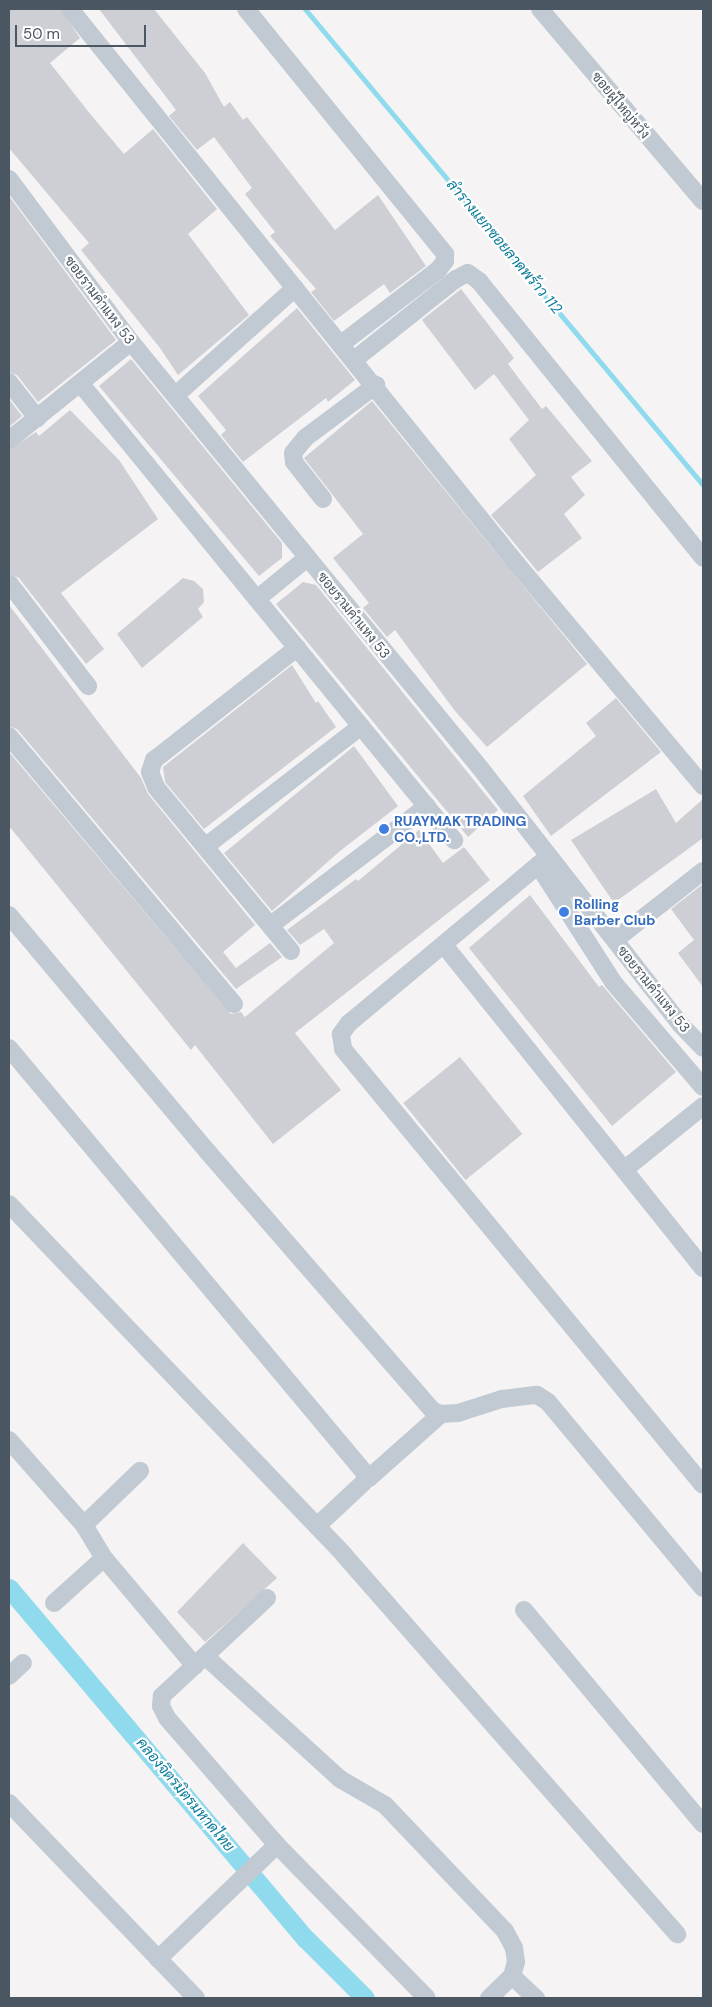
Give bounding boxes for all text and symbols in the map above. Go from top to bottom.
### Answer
scale bar [18,15,149,47]
text: 50 m [23,24,60,44]
street label: ซอยผู้ใหญ่หวัง [588,68,654,142]
water label: ลำรางแยกซอยลาดพร้าว 112 [442,176,566,318]
street label: ซอยรามคำแหง 53 [61,253,139,347]
street label: ซอยรามคำแหง 53 [314,568,394,662]
place label: RUAYMAK TRADING CO.,LTD. [394,813,526,846]
marker: RUAYMAK TRADING CO.,LTD. [378,823,390,835]
place label: Rolling Barber Club [574,896,655,929]
marker: Rolling Barber Club [558,906,570,918]
street label: ซอยรามคำแหง 53 [614,942,694,1036]
water label: คลองจิตรมิตรมหาดไทย [132,1735,238,1855]

